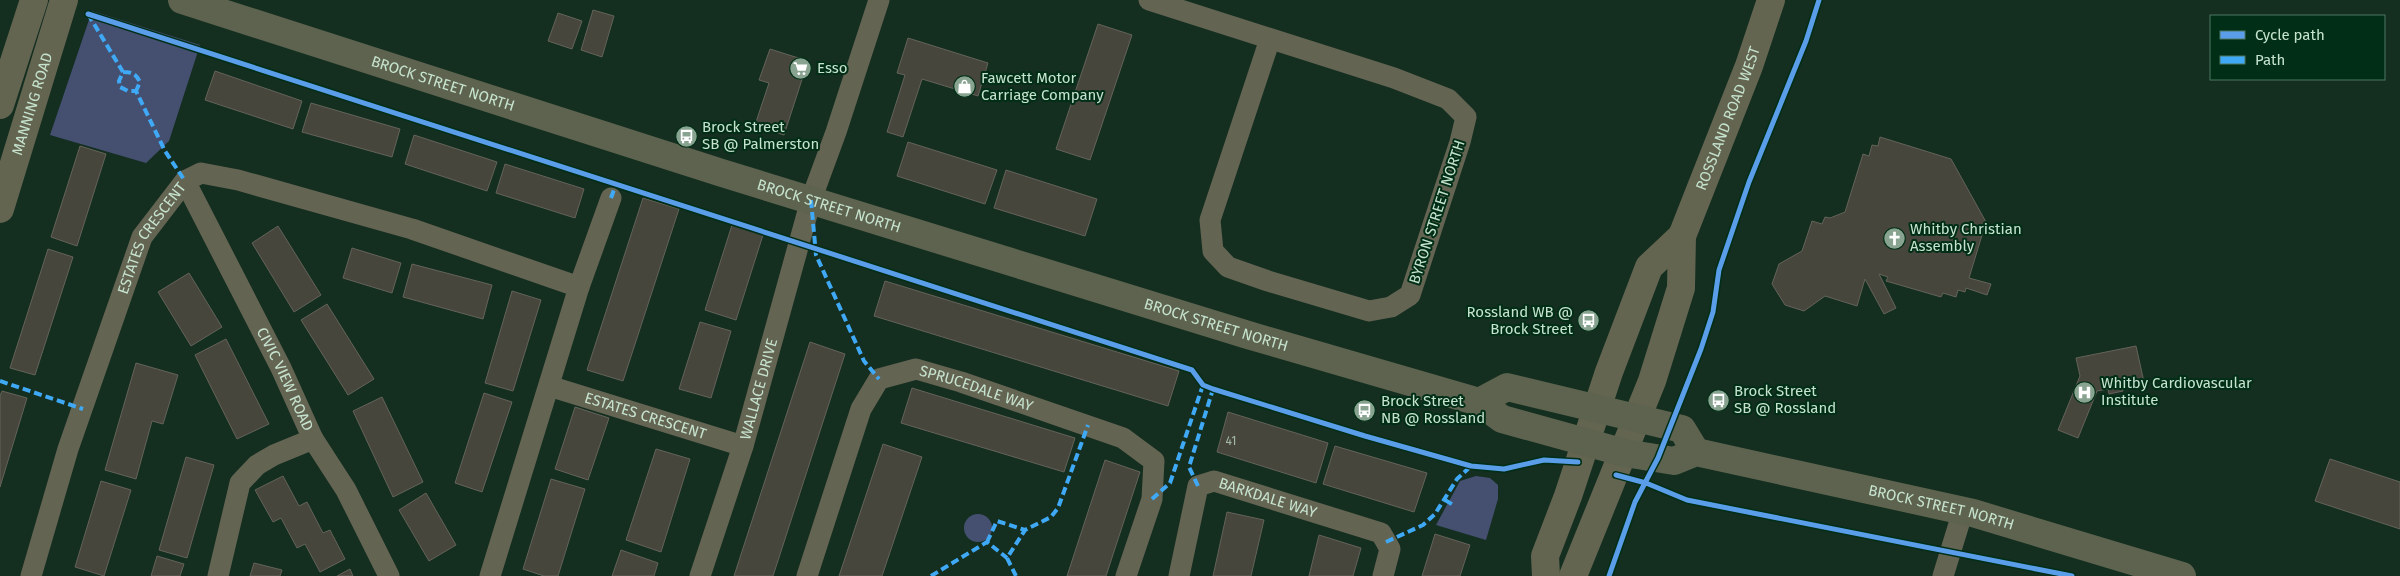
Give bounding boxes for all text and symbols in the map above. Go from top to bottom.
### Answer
legend [2210,15,2385,80]
text: Cycle path [2255,26,2325,44]
street label: ROSSLAND ROAD WEST [1692,44,1764,193]
street label: MANNING ROAD [8,50,56,157]
text: Path [2255,51,2285,69]
street label: BROCK STREET NORTH [369,52,517,115]
supermarket icon: Esso [789,56,813,80]
place label: Esso [817,59,848,77]
place label: Fawcett Motor Carriage Company [981,69,1104,104]
shop icon: Fawcett Motor Carriage Company [953,75,977,99]
place label: Brock Street SB @ Palmerston [702,118,819,153]
bus stop icon: Brock Street SB @ Palmerston [674,124,698,148]
street label: BYRON STREET NORTH [1405,138,1469,286]
street label: BROCK STREET NORTH [755,175,903,237]
street label: ESTATES CRESCENT [114,179,190,297]
place label: Whitby Christian Assembly [1910,220,2022,255]
church icon: Whitby Christian Assembly [1882,226,1906,250]
street label: BROCK STREET NORTH [1142,295,1290,355]
place label: Rossland WB @ Brock Street [1467,303,1574,338]
bus stop icon: Rossland WB @ Brock Street [1577,309,1601,333]
street label: CIVIC VIEW ROAD [253,324,317,434]
street label: WALLACE DRIVE [736,336,781,442]
street label: SPRUCEDALE WAY [917,361,1036,415]
place label: Whitby Cardiovascular Institute [2101,374,2252,409]
hospital icon: Whitby Cardiovascular Institute [2073,380,2097,404]
place label: Brock Street SB @ Rossland [1734,382,1836,417]
bus stop icon: Brock Street SB @ Rossland [1706,388,1730,412]
street label: ESTATES CRESCENT [582,389,709,443]
place label: Brock Street NB @ Rossland [1381,392,1485,427]
bus stop icon: Brock Street NB @ Rossland [1353,398,1377,422]
house number: 41 [1226,434,1236,448]
street label: BARKDALE WAY [1216,474,1320,522]
street label: BROCK STREET NORTH [1867,481,2016,534]

